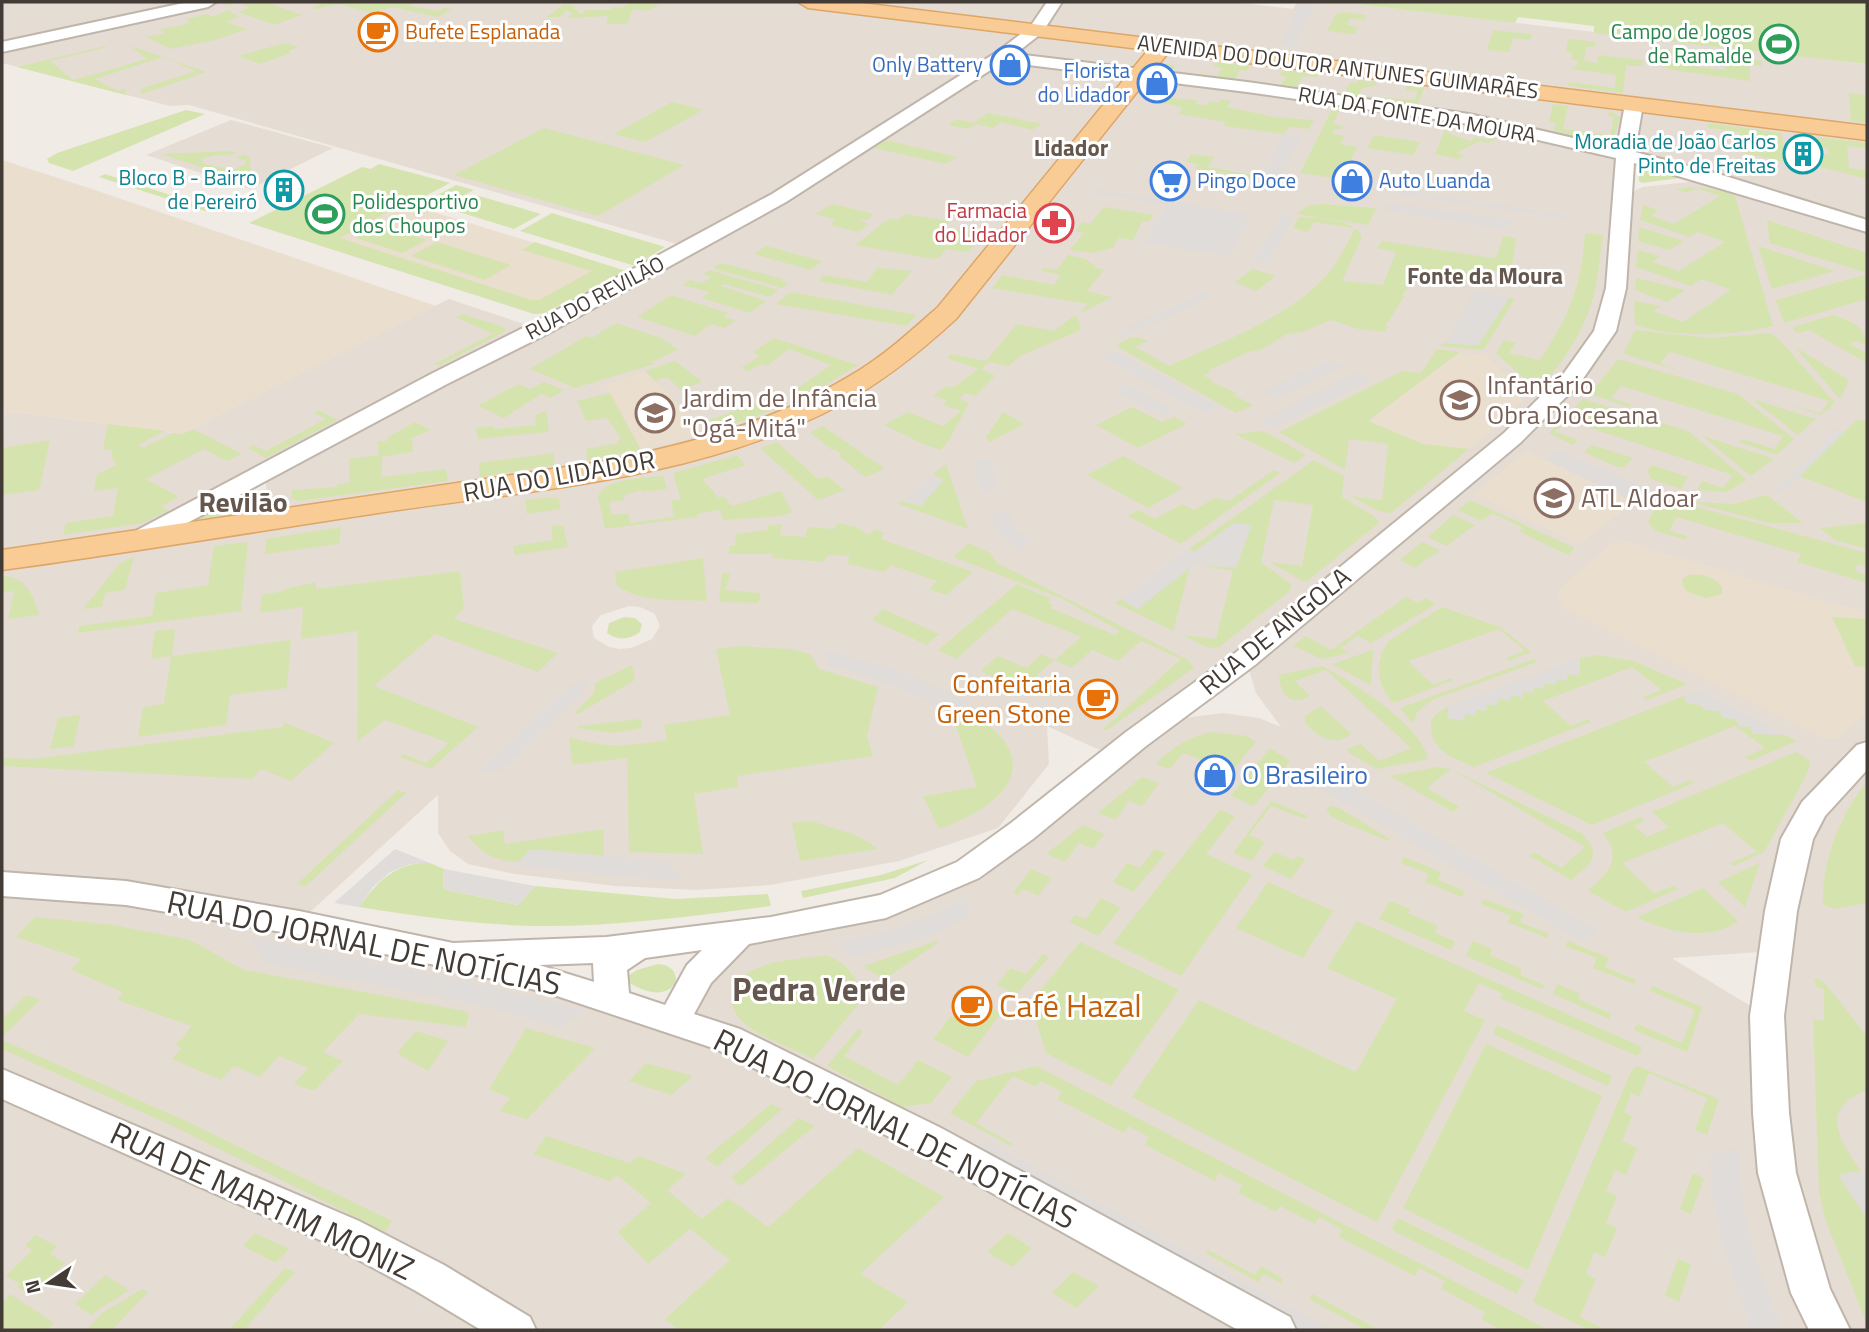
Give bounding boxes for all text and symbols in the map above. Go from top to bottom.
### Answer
cafe icon: Bufete Esplanada [357,11,399,53]
place label: Bufete Esplanada [405,15,561,47]
place label: Campo de Jogos de Ramalde [1611,15,1752,71]
sports icon: Campo de Jogos de Ramalde [1758,23,1800,65]
street label: AVENIDA DO DOUTOR ANTUNES GUIMARÃES [1136,26,1540,106]
shop icon: Only Battery [989,44,1031,86]
place label: Only Battery [872,48,983,80]
place label: Florista do Lidador [1037,54,1130,110]
shop icon: Florista do Lidador [1136,62,1178,104]
street label: RUA DA FONTE DA MOURA [1296,77,1539,151]
place label: Moradia de João Carlos Pinto de Freitas [1574,125,1776,181]
district label: Lidador [1034,130,1109,165]
building icon: Moradia de João Carlos Pinto de Freitas [1782,133,1824,175]
supermarket icon: Pingo Doce [1149,160,1191,202]
shop icon: Auto Luanda [1331,160,1373,202]
place label: Bloco B - Bairro de Pereiró [119,161,257,217]
place label: Pingo Doce [1197,164,1296,196]
place label: Auto Luanda [1379,164,1491,196]
building icon: Bloco B - Bairro de Pereiró [263,169,305,211]
place label: Polidesportivo dos Choupos [352,185,479,241]
sports icon: Polidesportivo dos Choupos [304,193,346,235]
place label: Farmacia do Lidador [934,194,1027,250]
pharmacy icon: Farmacia do Lidador [1033,202,1075,244]
street label: RUA DO REVILÃO [519,247,670,347]
district label: Fonte da Moura [1407,258,1563,293]
place label: Infantário Obra Diocesana [1487,365,1658,434]
place label: Jardim de Infância "Ogá-Mitá" [682,378,877,447]
school or university icon: Infantário Obra Diocesana [1439,379,1481,421]
school or university icon: Jardim de Infância "Ogá-Mitá" [634,392,676,434]
street label: RUA DO LIDADOR [460,439,658,512]
school or university icon: ATL Aldoar [1533,477,1575,519]
place label: ATL Aldoar [1581,478,1698,517]
district label: Revilão [198,480,288,523]
street label: RUA DE ANGOLA [1191,557,1359,704]
place label: Confeitaria Green Stone [937,664,1071,733]
cafe icon: Confeitaria Green Stone [1077,678,1119,720]
shop icon: O Brasileiro [1194,754,1236,796]
place label: O Brasileiro [1242,755,1368,794]
street label: RUA DO JORNAL DE NOTÍCIAS [163,877,566,1007]
district label: Pedra Verde [732,964,906,1014]
place label: Café Hazal [999,981,1142,1029]
cafe icon: Café Hazal [951,985,993,1027]
street label: RUA DO JORNAL DE NOTÍCIAS [706,1016,1085,1241]
street label: RUA DE MARTIM MONIZ [103,1109,422,1292]
north arrow [14,1248,84,1318]
text: N [16,1277,48,1297]

